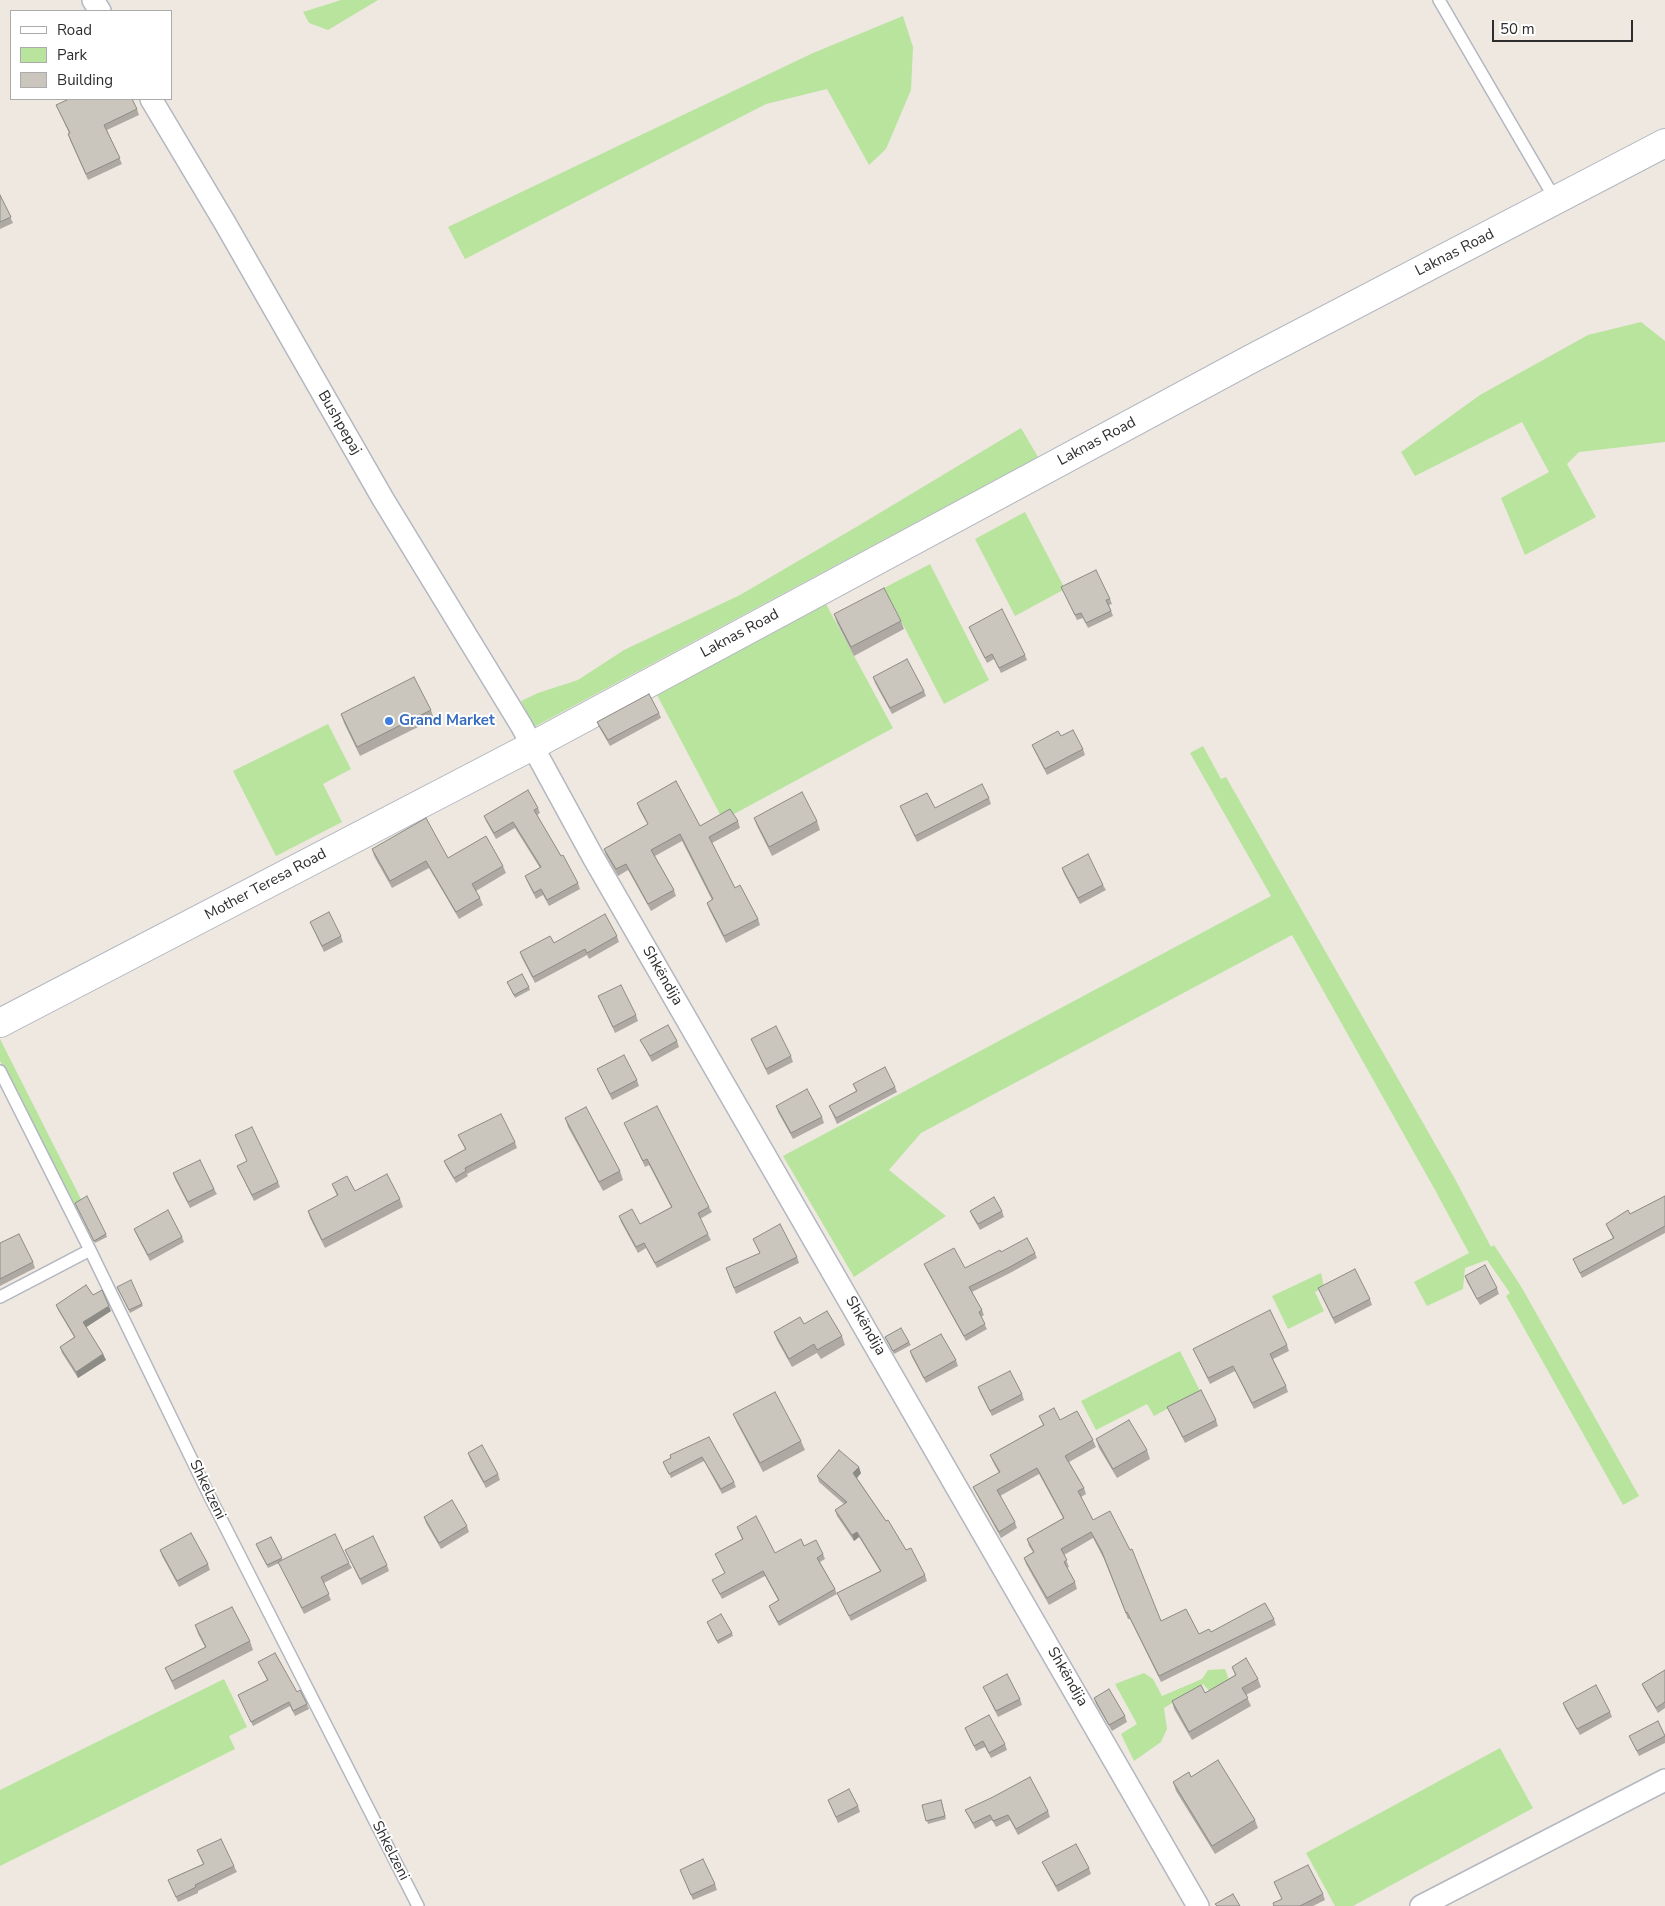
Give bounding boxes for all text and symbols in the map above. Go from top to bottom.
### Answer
legend [10,10,172,100]
scale bar [1495,10,1636,42]
text: 50 m [1500,19,1535,39]
text: Road [57,20,92,40]
text: Park [57,45,87,65]
text: Building [57,70,113,90]
street label: Laknas Road [1413,225,1497,281]
street label: Bushpepaj [313,388,365,458]
street label: Laknas Road [1055,414,1139,470]
street label: Laknas Road [698,606,782,662]
place label: Grand Market [399,712,495,730]
marker: Grand Market [383,715,395,727]
street label: Mother Teresa Road [202,845,330,925]
street label: Shkëndija [638,943,686,1009]
street label: Shkëndija [841,1293,889,1359]
street label: Shkelzeni [185,1457,229,1523]
street label: Shkëndija [1043,1644,1091,1710]
street label: Shkelzeni [367,1818,413,1884]

